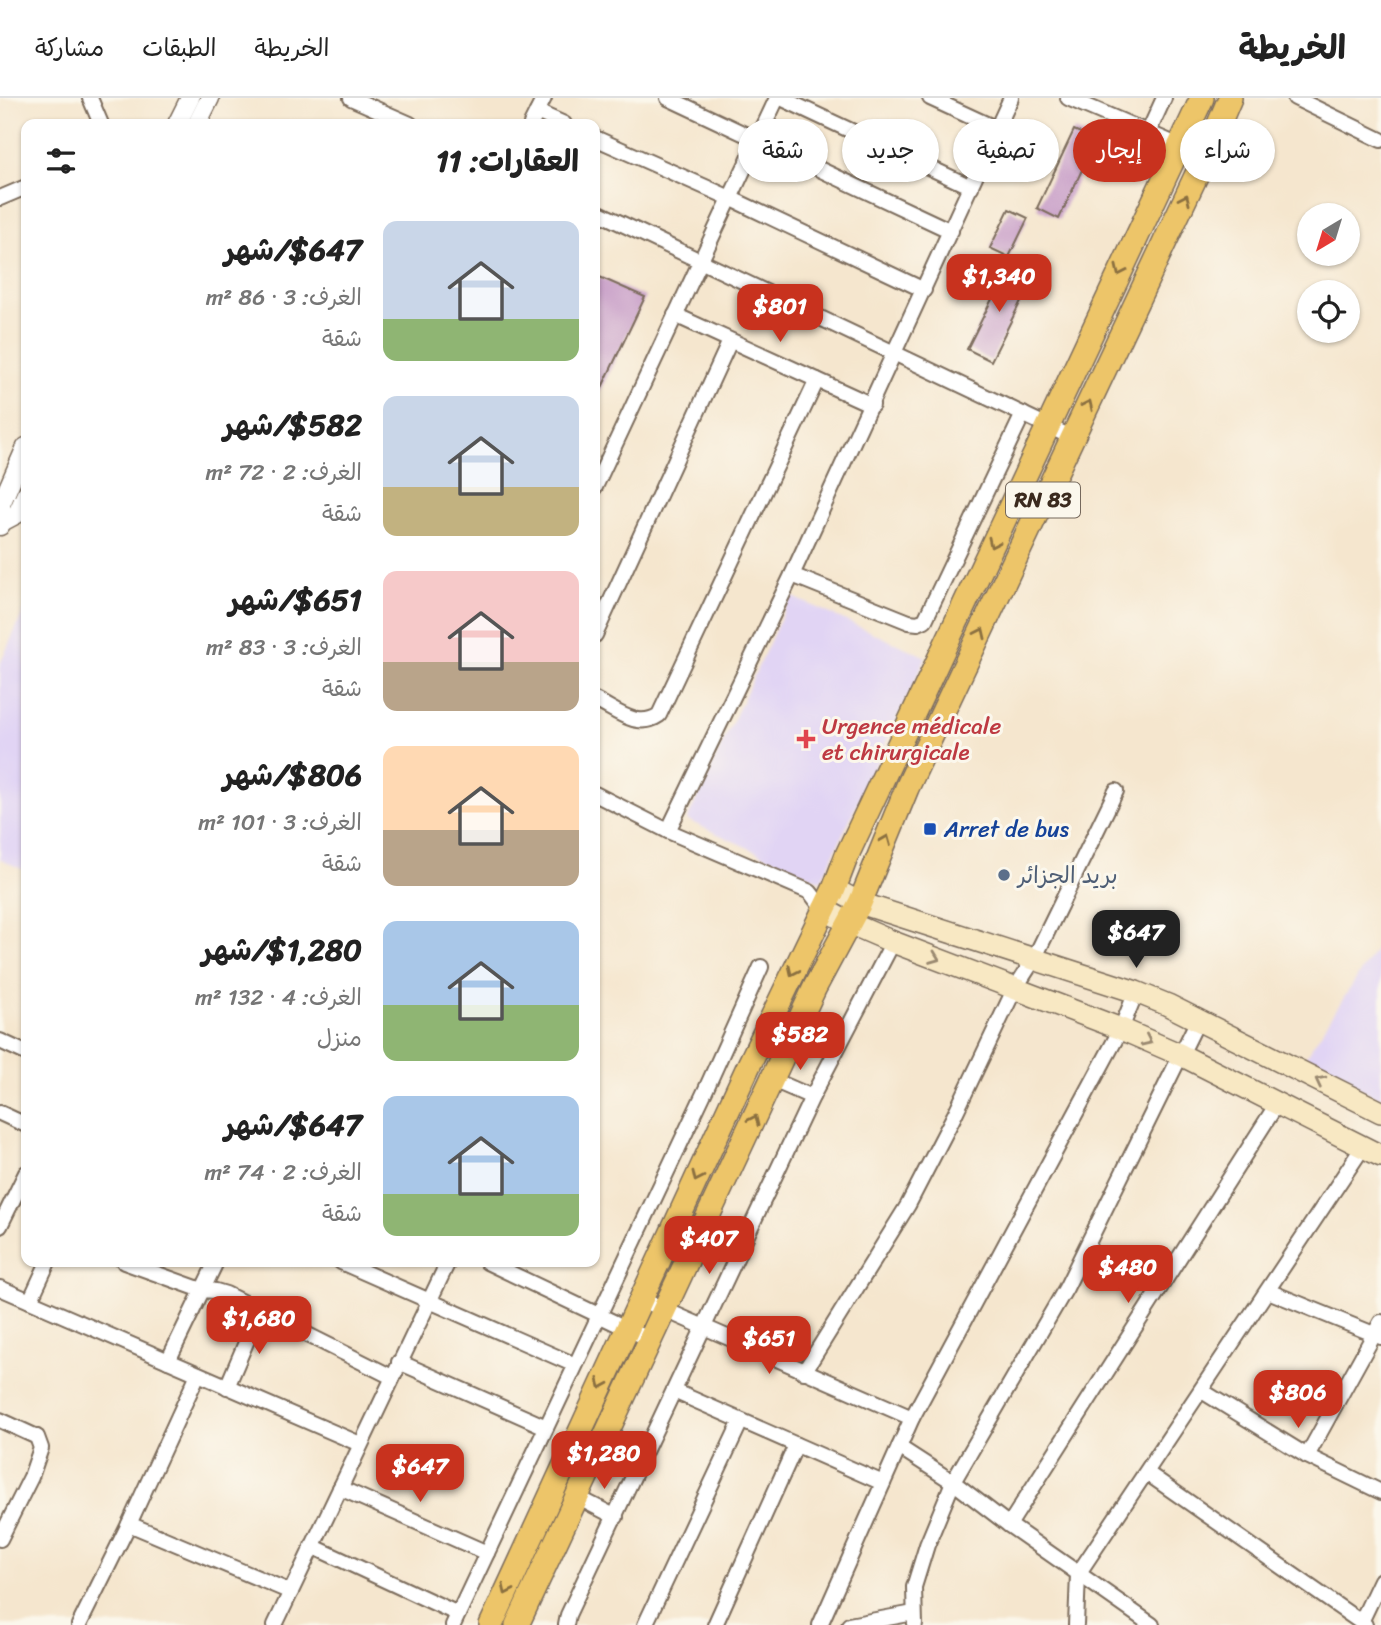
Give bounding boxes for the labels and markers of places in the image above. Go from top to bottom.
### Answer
pin: $1,340 [942,254,1056,314]
pin: $801 [739,285,821,344]
place label: Urgence médicale et chirurgicale [822,706,1001,773]
marker: Urgence médicale et chirurgicale [796,729,816,749]
place label: Arret de bus [943,809,1070,850]
marker: Arret de bus [922,821,938,837]
place label: بريد الجزائر [1016,855,1118,896]
marker: بريد الجزائر [996,867,1012,883]
pin: $647 [1095,910,1177,970]
pin: $582 [759,1012,841,1072]
pin: $407 [668,1216,750,1276]
pin: $480 [1087,1246,1169,1305]
pin: $1,680 [202,1296,316,1356]
pin: $651 [728,1316,810,1376]
pin: $806 [1257,1370,1339,1430]
pin: $1,280 [547,1432,661,1491]
pin: $647 [379,1444,461,1504]

